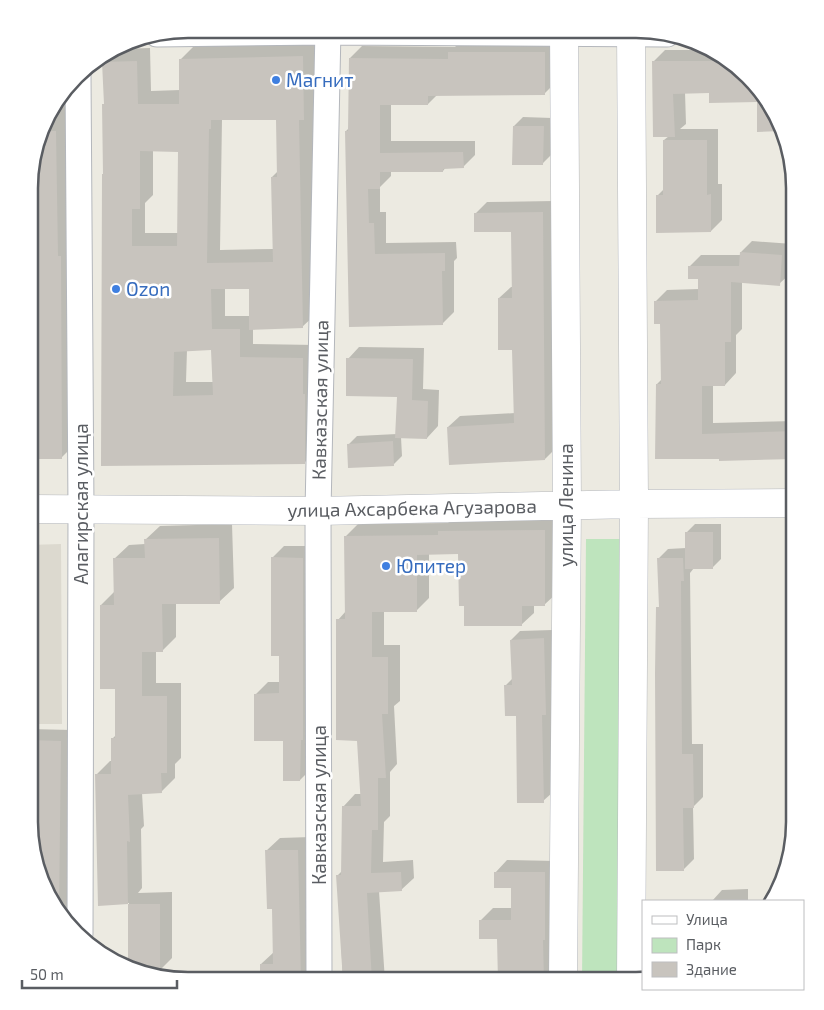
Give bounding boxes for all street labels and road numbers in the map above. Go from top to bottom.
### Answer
street label: Кавказская улица [307,320,333,480]
street label: Алагирская улица [69,423,93,585]
street label: улица Ленина [554,443,578,567]
street label: улица Ахсарбека Агузарова [287,494,537,522]
street label: Кавказская улица [307,725,331,885]

